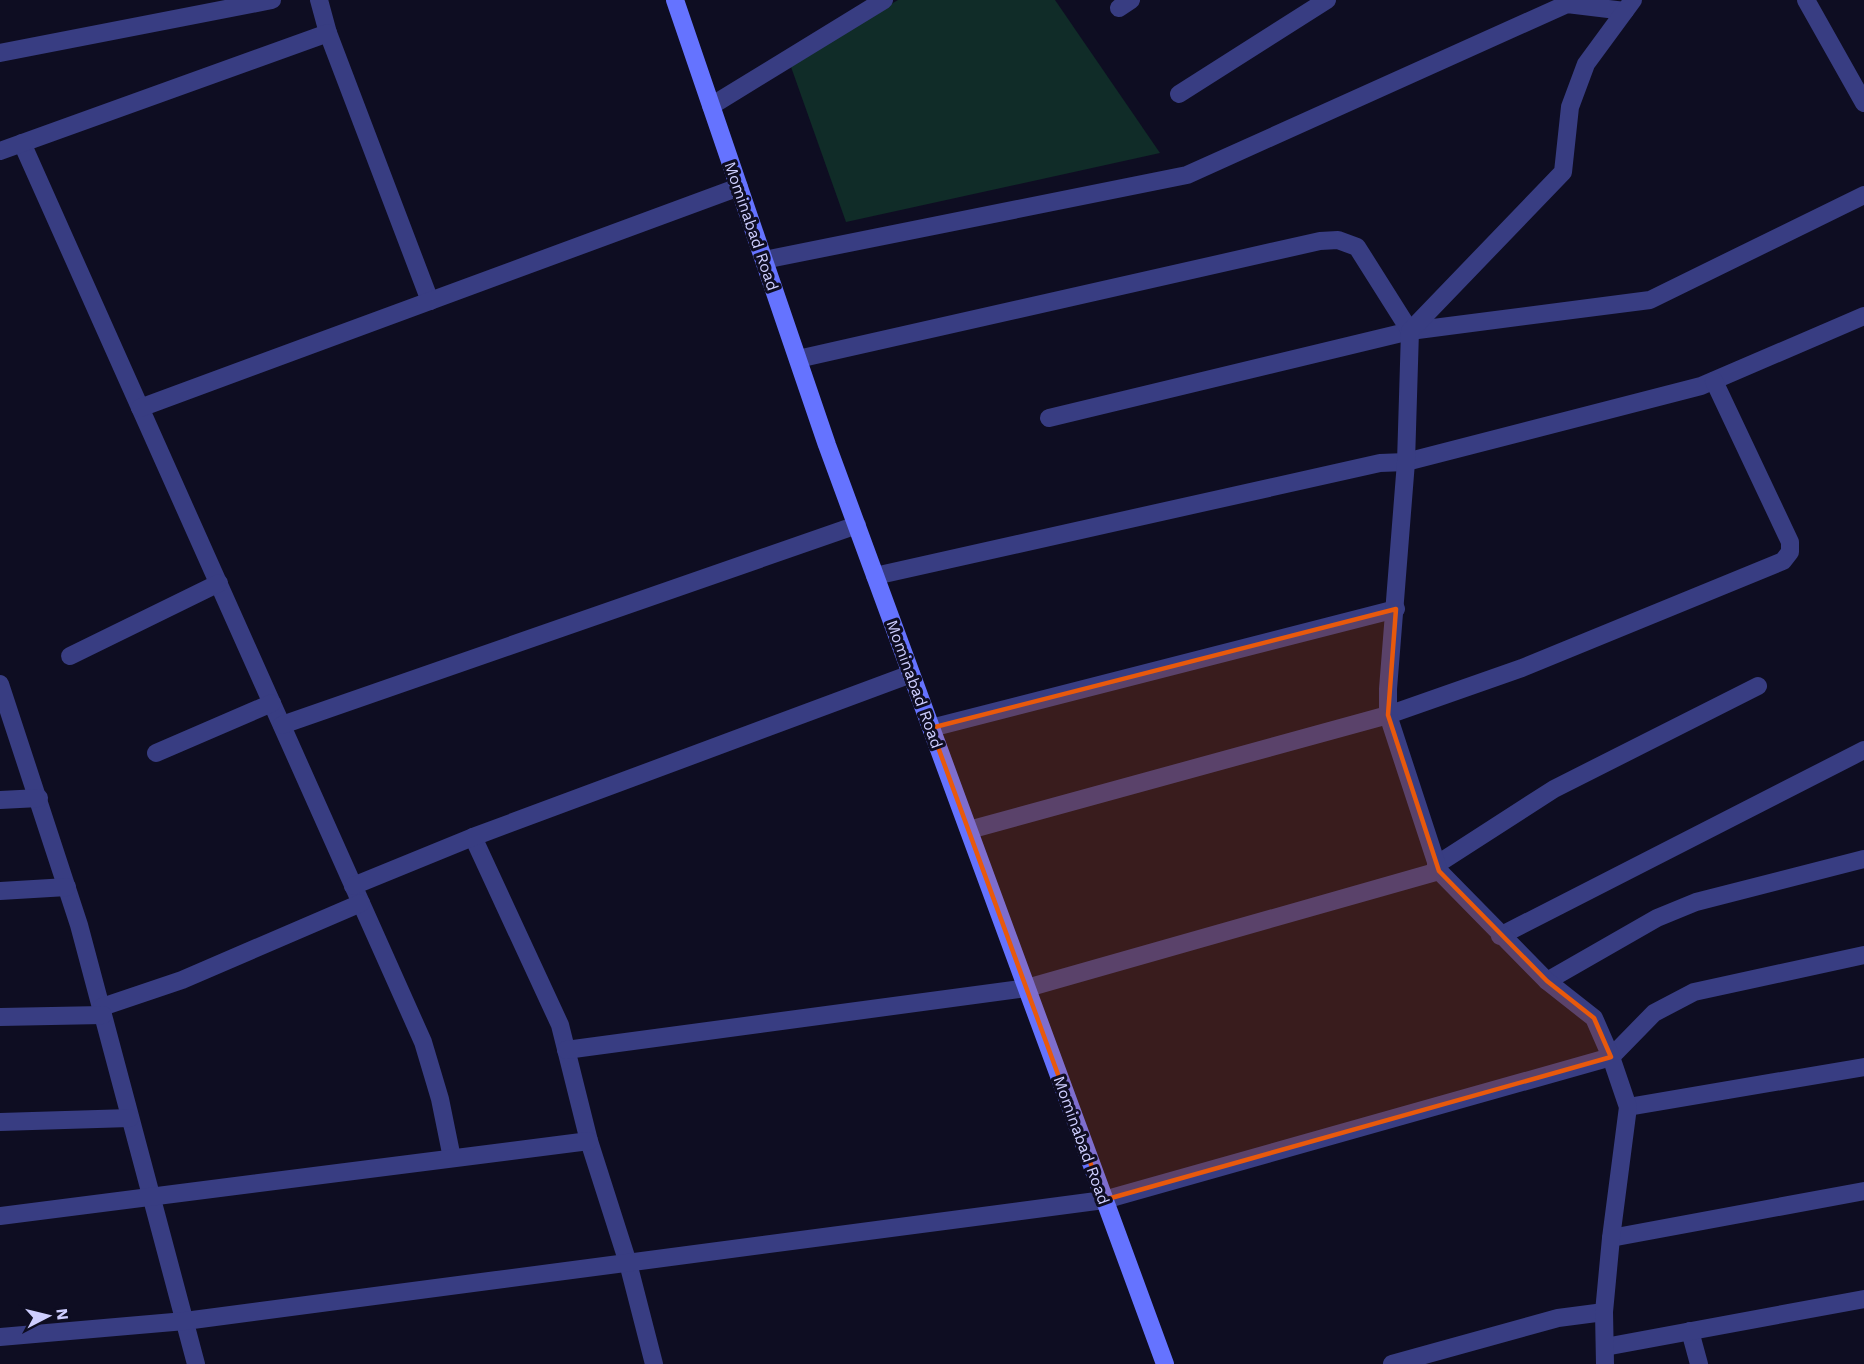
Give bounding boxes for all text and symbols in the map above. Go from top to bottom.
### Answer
street label: Mominabad Road [721,159,783,293]
street label: Mominabad Road [882,617,947,751]
street label: Mominabad Road [1049,1073,1114,1207]
north arrow [18,1286,78,1346]
text: N [52,1307,73,1321]

